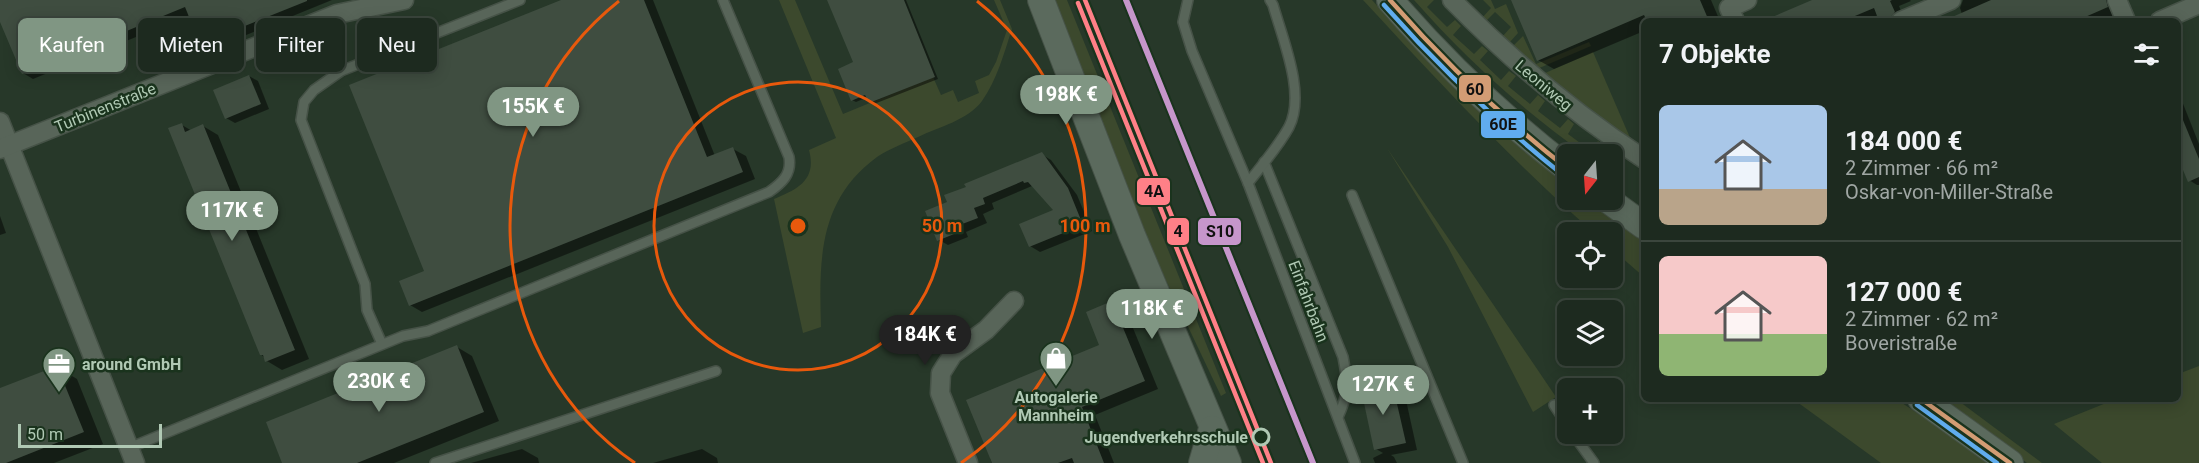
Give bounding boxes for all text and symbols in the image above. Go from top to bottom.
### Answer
chip: Kaufen [18,18,126,72]
chip: Mieten [138,18,244,72]
chip: Filter [256,18,345,72]
chip: Neu [357,18,437,72]
icon: filters [2130,38,2163,71]
text: 7 Objekte [1659,39,1770,69]
street label: Leoniweg [1511,56,1576,115]
line badge: 60 [1458,74,1492,103]
pin: 198K € [1017,75,1115,126]
street label: Turbinenstraße [52,79,159,136]
text: 60 [1466,80,1484,99]
text: 198K € [1034,82,1098,106]
pin: 155K € [484,87,582,138]
text: 155K € [501,94,565,118]
line badge: 60E [1480,110,1526,139]
text: 60E [1489,115,1517,134]
text: 184 000 € [1845,126,1962,156]
icon: home [1707,129,1779,201]
north arrow [1557,144,1623,210]
map controls [1557,144,1623,444]
text: 2 Zimmer · 66 m² [1845,156,1998,180]
line badge: 4A [1136,177,1171,206]
text: Oskar-von-Miller-Straße [1845,180,2053,204]
text: 4A [1144,182,1164,201]
pin: 117K € [183,191,281,242]
text: 117K € [200,198,264,222]
text: 50 m [922,215,962,236]
text: 100 m [1059,215,1111,236]
centre of rings [788,216,808,236]
line badge: 4 [1166,217,1190,246]
line badge: S10 [1197,217,1242,246]
text: 4 [1173,222,1183,241]
text: S10 [1206,222,1234,241]
button: locate [1557,222,1623,288]
street label: Einfahrbahn [1284,258,1333,345]
text: 127 000 € [1845,277,1962,307]
icon: home [1707,280,1779,352]
pin: 118K € [1103,289,1201,340]
text: 118K € [1120,296,1184,320]
button: layers [1557,300,1623,366]
text: 2 Zimmer · 62 m² [1845,307,1998,331]
pin: 184K € [876,315,974,366]
text: 184K € [893,322,957,346]
text: Boveristraße [1845,331,1957,355]
shop icon: Autogalerie Mannheim [1038,340,1074,387]
office icon: around GmbH [41,346,77,393]
place label: around GmbH [82,355,181,374]
pin: 230K € [330,362,428,413]
pin: 127K € [1334,365,1432,416]
text: 230K € [347,369,411,393]
text: 127K € [1351,372,1415,396]
button: + [1557,378,1623,444]
place label: Autogalerie Mannheim [1014,388,1098,425]
scale bar [18,421,162,448]
text: 50 m [27,425,63,444]
place label: Jugendverkehrsschule [1084,428,1248,447]
marker: Jugendverkehrsschule [1252,428,1270,446]

